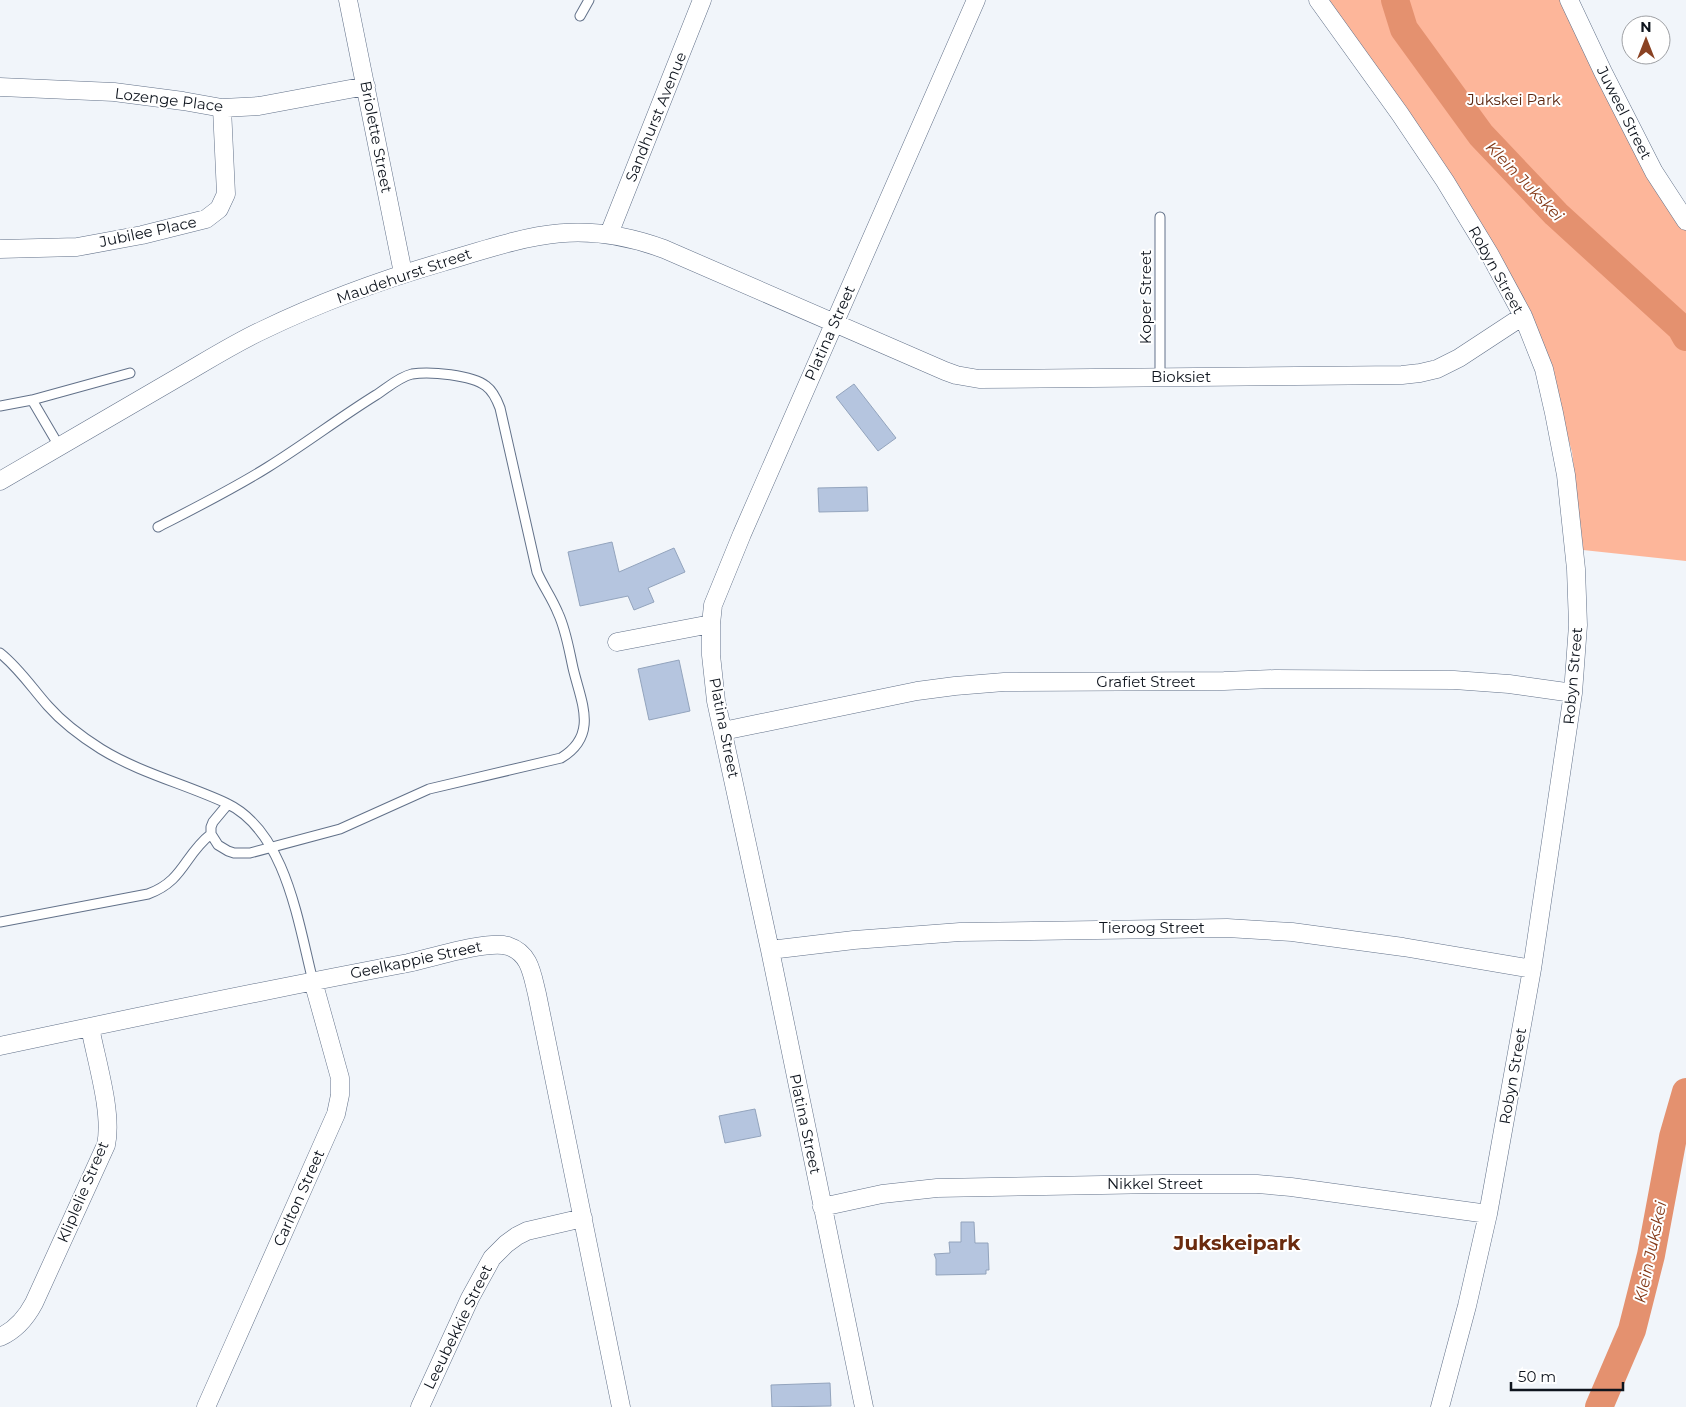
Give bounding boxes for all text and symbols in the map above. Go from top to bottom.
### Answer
north arrow [1621,15,1671,65]
text: N [1640,18,1652,36]
street label: Sandhurst Avenue [621,49,690,185]
street label: Juweel Street [1592,62,1656,163]
street label: Briolette Street [356,79,397,195]
street label: Lozenge Place [114,83,224,116]
park label: Jukskei Park [1466,90,1561,109]
water label: Klein Jukskei [1482,138,1568,226]
street label: Jubilee Place [97,212,198,251]
street label: Robyn Street [1464,222,1528,317]
street label: Maudehurst Street [334,244,474,308]
street label: Koper Street [1136,250,1155,344]
street label: Platina Street [800,282,859,383]
street label: Bioksiet [1151,367,1211,386]
street label: Robyn Street [1559,626,1586,725]
street label: Grafiet Street [1096,672,1196,691]
street label: Platina Street [705,676,744,780]
street label: Tieroog Street [1099,918,1205,937]
street label: Geelkappie Street [348,936,483,983]
street label: Robyn Street [1495,1026,1530,1126]
street label: Platina Street [786,1072,825,1176]
street label: Kliplelie Street [53,1138,112,1245]
street label: Carlton Street [269,1147,328,1249]
street label: Nikkel Street [1107,1174,1203,1193]
water label: Klein Jukskei [1630,1199,1671,1305]
district label: Jukskeipark [1173,1231,1301,1255]
street label: Leeubekkie Street [419,1261,496,1392]
scale bar [1511,1360,1624,1392]
text: 50 m [1518,1367,1556,1386]

